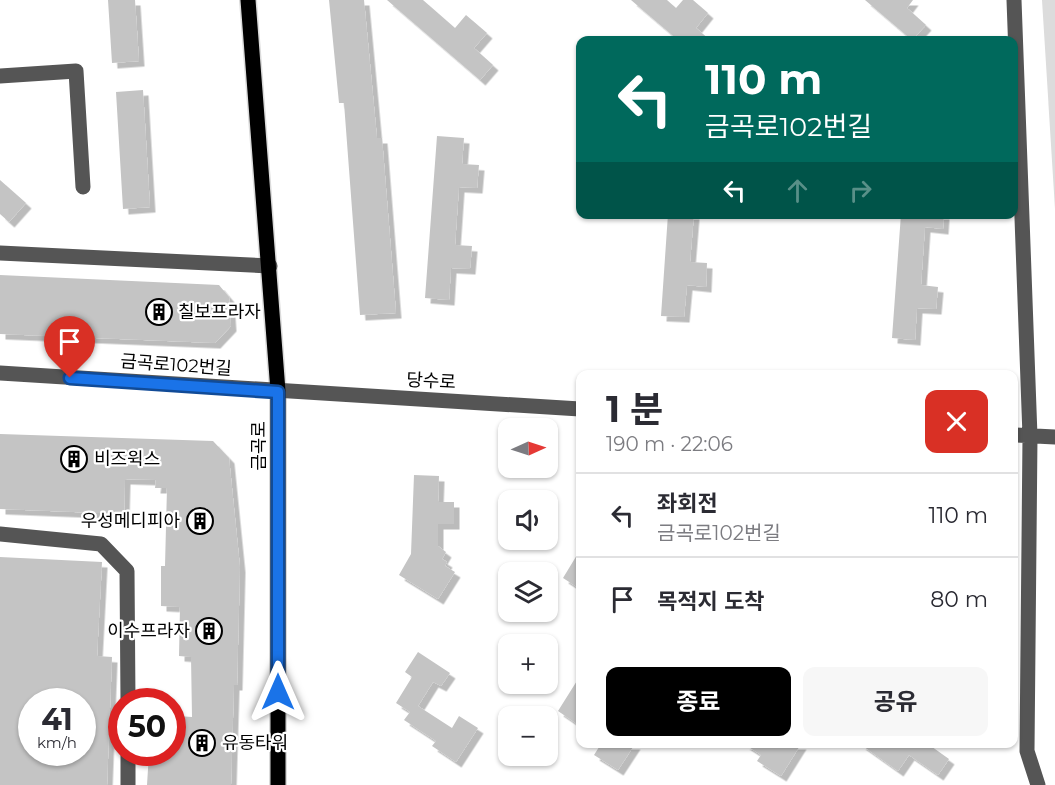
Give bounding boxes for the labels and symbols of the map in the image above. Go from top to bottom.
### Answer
building icon: 칠보프라자 [144,297,174,327]
place label: 칠보프라자 [178,301,261,323]
pin [44,316,95,378]
street label: 금곡로102번길 [120,350,232,380]
street label: 당수로 [406,369,456,393]
north arrow [498,418,558,478]
street label: 금곡로 [248,421,270,471]
building icon: 비즈윅스 [59,444,89,474]
place label: 비즈윅스 [94,448,160,470]
building icon: 우성메디피아 [185,506,215,536]
place label: 우성메디피아 [81,510,180,532]
building icon: 이수프라자 [194,616,224,646]
place label: 이수프라자 [107,620,190,642]
position arrow [246,660,310,724]
speed limit sign: 50 [108,688,186,766]
building icon: 유동타워 [187,728,217,758]
place label: 유동타워 [222,732,288,754]

